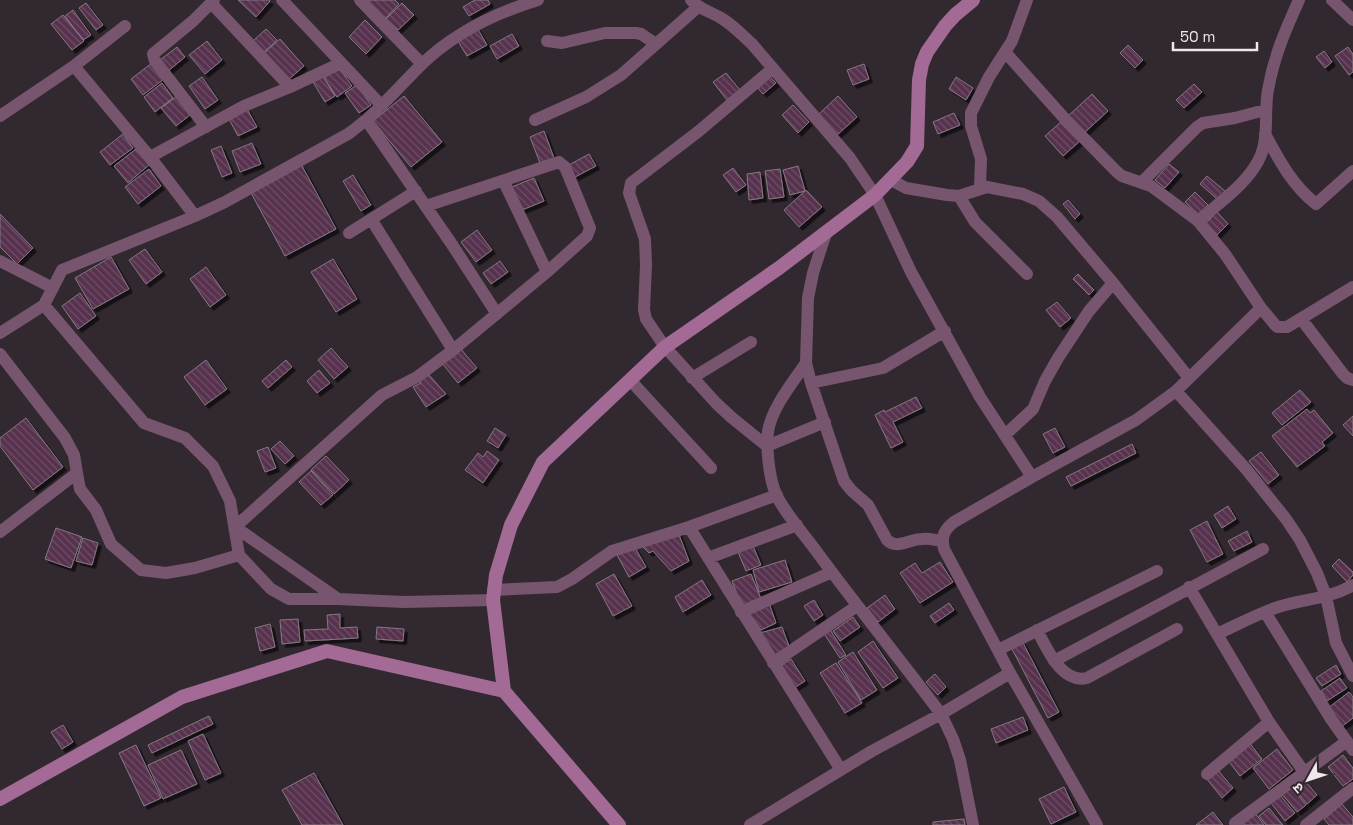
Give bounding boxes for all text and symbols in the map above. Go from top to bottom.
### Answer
scale bar [1173,20,1257,52]
text: 50 m [1180,27,1215,46]
north arrow [1283,755,1333,805]
text: उ [1288,779,1308,797]

